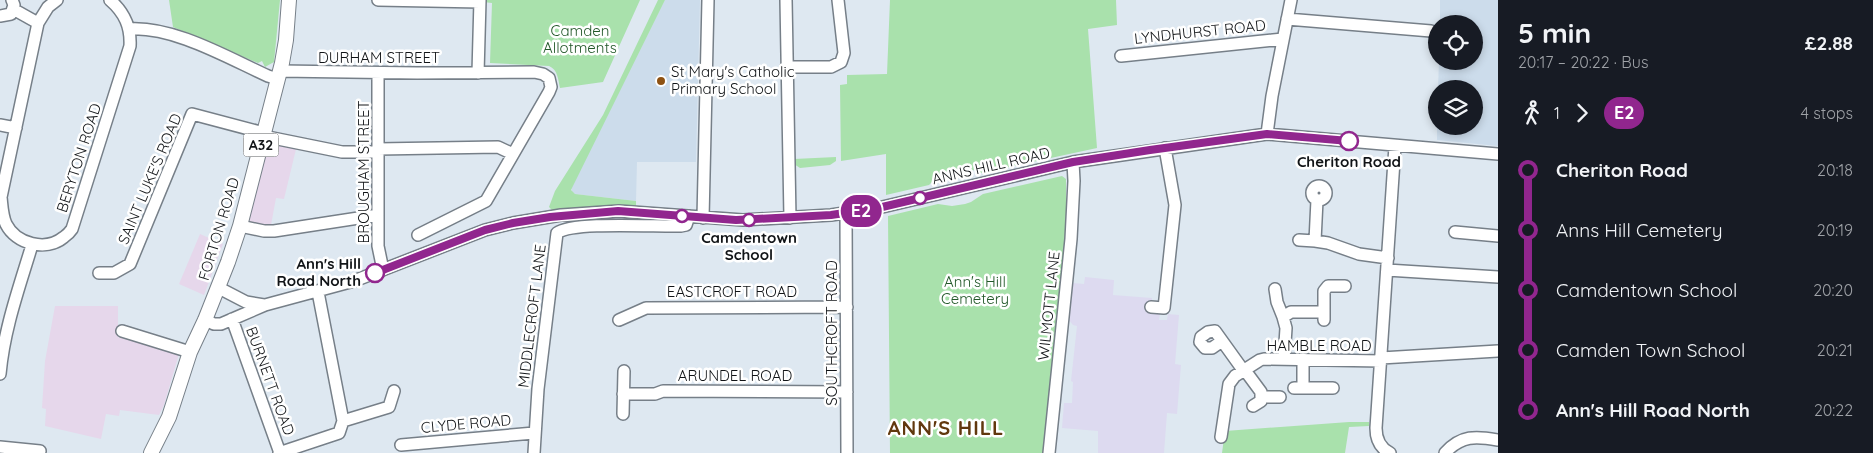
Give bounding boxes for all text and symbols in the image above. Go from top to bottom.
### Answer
street label: LYNDHURST ROAD [1133,15,1267,48]
map controls [1428,15,1483,135]
button: locate [1428,15,1483,70]
text: 5 min [1518,15,1591,50]
park label: Camden Allotments [543,21,617,57]
text: £2.88 [1805,31,1853,55]
street label: DURHAM STREET [318,48,440,67]
text: 20:17 – 20:22 · Bus [1518,52,1648,72]
place label: St Mary's Catholic Primary School [671,62,795,98]
marker: St Mary's Catholic Primary School [655,75,667,87]
button: layers [1428,80,1483,135]
icon: walk [1518,99,1546,127]
icon: forward [1568,99,1596,127]
street label: BERYTON ROAD [52,101,105,215]
street label: BROUGHAM STREET [354,101,373,243]
text: E2 [1614,101,1634,124]
text: 1 [1554,103,1560,123]
text: 4 stops [1800,103,1853,123]
street label: SAINT LUKE'S ROAD [113,110,186,247]
marker: Cheriton Road [1339,131,1359,151]
road number: A32 [244,134,278,156]
street label: ANNS HILL ROAD [930,143,1052,188]
place label: Cheriton Road [1297,152,1401,171]
text: Cheriton Road [1556,158,1688,182]
text: 20:18 [1817,160,1853,180]
street label: FORTON ROAD [194,175,243,283]
unlabelled marker [913,191,927,205]
line badge: E2 [838,195,884,227]
text: E2 [851,199,871,222]
unlabelled marker [675,209,689,223]
marker: Camdentown School [742,213,756,227]
text: Anns Hill Cemetery [1556,218,1722,242]
text: 20:19 [1817,220,1853,240]
place label: Camdentown School [701,228,797,264]
street label: MIDDLECROFT LANE [513,243,550,389]
street label: WILMOTT LANE [1033,250,1064,361]
place label: Ann's Hill Road North [277,254,361,290]
street label: SOUTHCROFT ROAD [822,260,841,406]
marker: Ann's Hill Road North [365,263,385,283]
park label: Ann's Hill Cemetery [941,272,1009,308]
text: Camdentown School [1556,278,1737,302]
text: 20:20 [1813,280,1853,300]
street label: EASTCROFT ROAD [667,282,797,301]
street label: BURNETT ROAD [242,324,299,438]
street label: HAMBLE ROAD [1266,336,1372,355]
text: Camden Town School [1556,338,1745,362]
text: 20:21 [1817,340,1853,360]
street label: ARUNDEL ROAD [678,366,792,385]
text: Ann's Hill Road North [1556,398,1750,422]
text: 20:22 [1814,400,1853,420]
street label: CLYDE ROAD [420,410,512,437]
district label: ANN'S HILL [888,415,1004,440]

